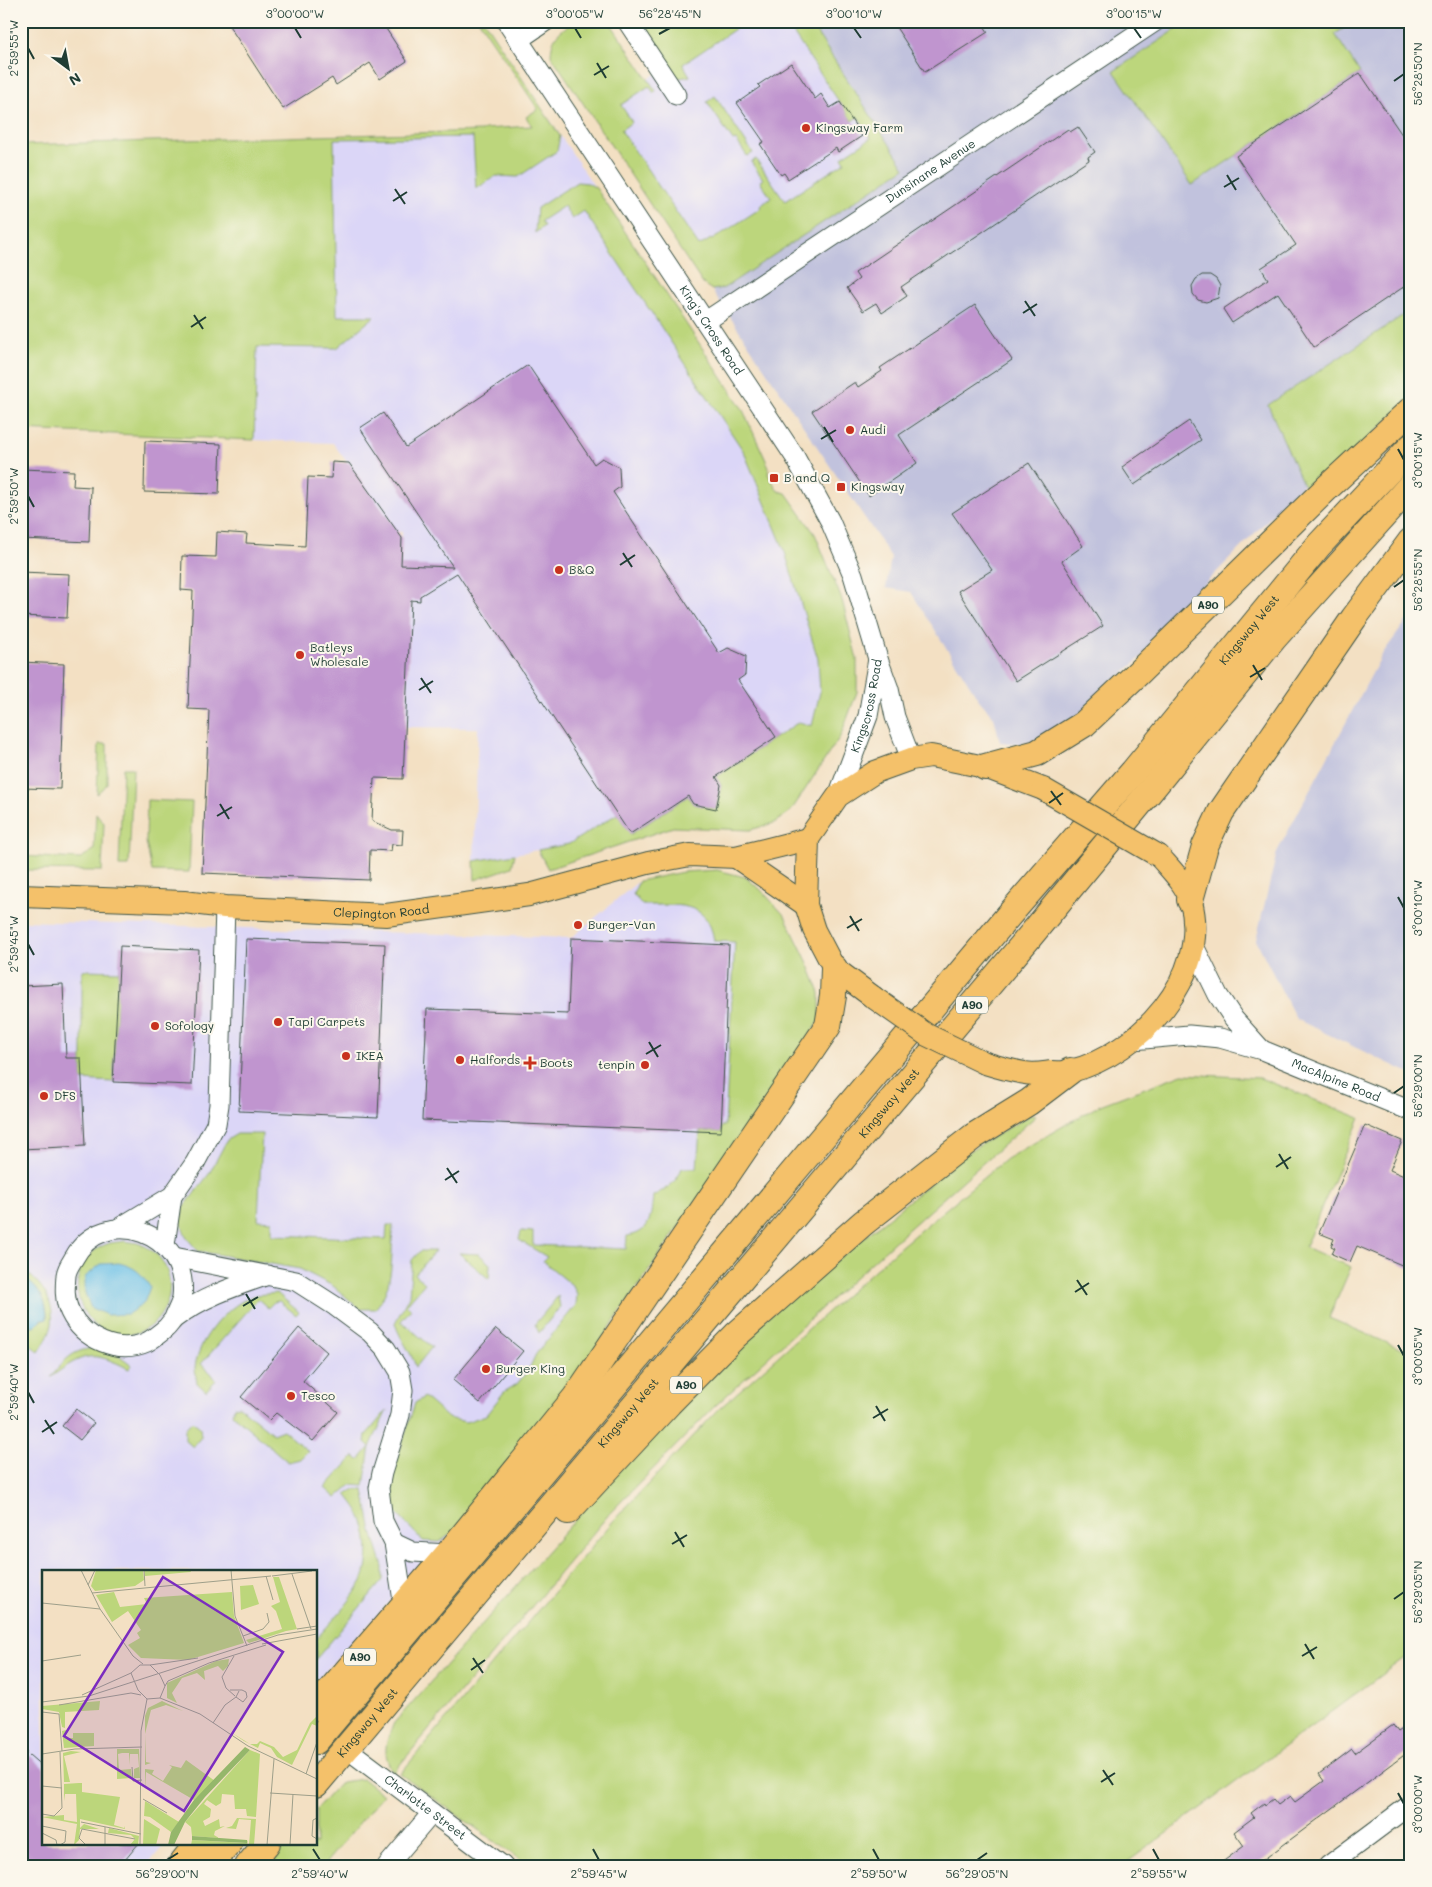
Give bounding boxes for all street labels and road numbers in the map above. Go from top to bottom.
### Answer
street label: Dunsinane Avenue [882,135,978,206]
street label: King's Cross Road [676,282,747,378]
street label: Kingsway West [1215,591,1282,668]
road number: A90 [1192,596,1224,614]
street label: Kingscross Road [846,657,885,755]
street label: Clepington Road [333,900,431,922]
road number: A90 [956,996,988,1014]
street label: MacAlpine Road [1290,1054,1383,1105]
street label: Kingsway West [855,1064,923,1141]
street label: Kingsway West [594,1374,662,1451]
road number: A90 [670,1376,702,1394]
road number: A90 [344,1648,376,1665]
street label: Kingsway West [333,1684,401,1760]
street label: Charlotte Street [381,1771,470,1843]

